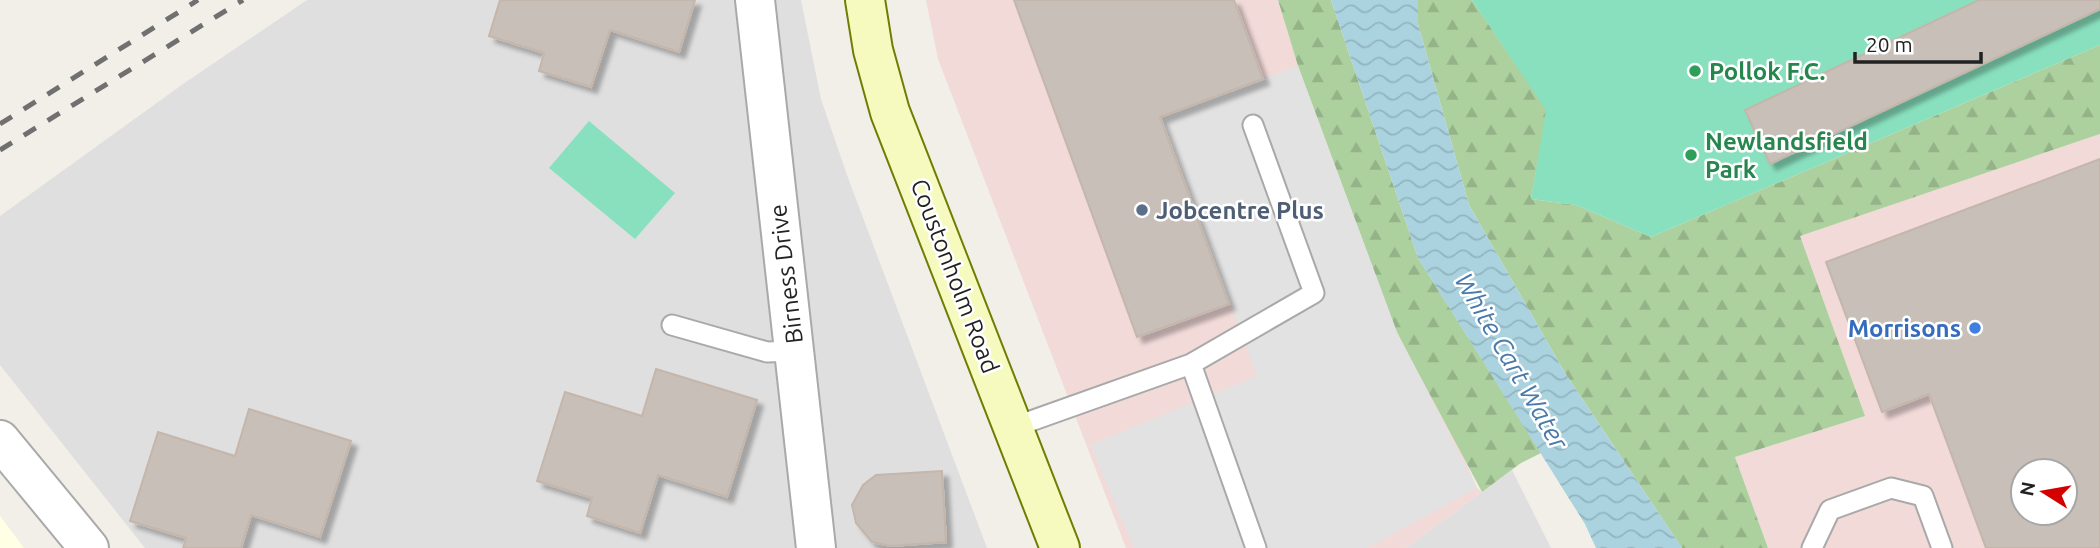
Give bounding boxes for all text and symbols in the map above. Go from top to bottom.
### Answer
scale bar [1855,21,1981,65]
text: 20 m [1866,32,1913,56]
place label: Pollok F.C. [1709,58,1825,85]
marker: Pollok F.C. [1687,63,1703,79]
place label: Newlandsfield Park [1705,128,1868,183]
marker: Newlandsfield Park [1683,147,1699,163]
street label: Coustonholm Road [906,175,1004,377]
place label: Jobcentre Plus [1156,197,1324,224]
marker: Jobcentre Plus [1134,202,1150,218]
street label: Birness Drive [764,203,808,345]
water label: White Cart Water [1450,268,1575,455]
place label: Morrisons [1848,315,1961,342]
marker: Morrisons [1967,320,1983,336]
north arrow [2009,457,2079,527]
text: N [2015,480,2039,498]

